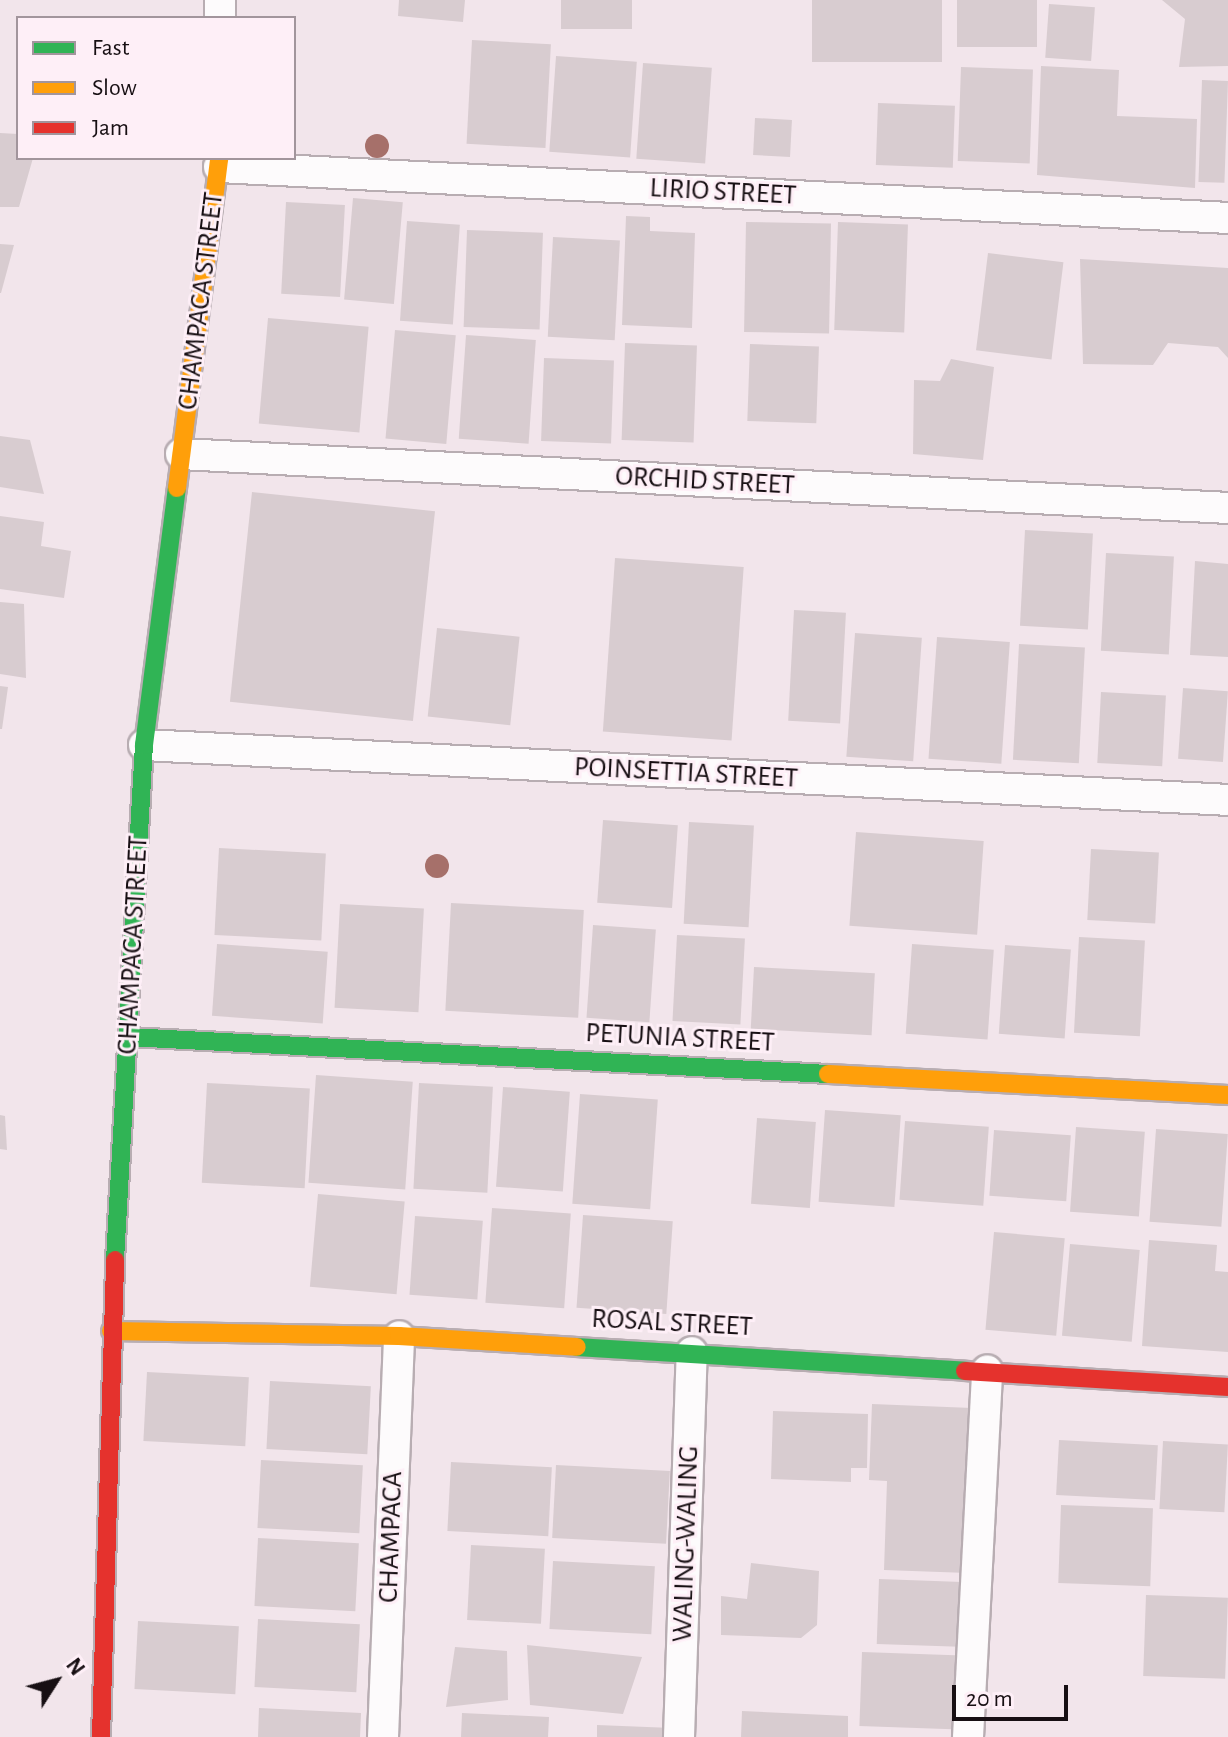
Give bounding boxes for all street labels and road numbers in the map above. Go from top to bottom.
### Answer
street label: LIRIO STREET [649,171,797,213]
street label: CHAMPACA STREET [171,190,231,412]
street label: ORCHID STREET [614,460,796,502]
street label: POINSETTIA STREET [573,750,799,796]
street label: CHAMPACA STREET [110,835,156,1055]
street label: PETUNIA STREET [585,1016,775,1060]
street label: ROSAL STREET [591,1302,753,1344]
street label: WALING-WALING [666,1445,706,1643]
street label: CHAMPACA [372,1471,410,1603]

